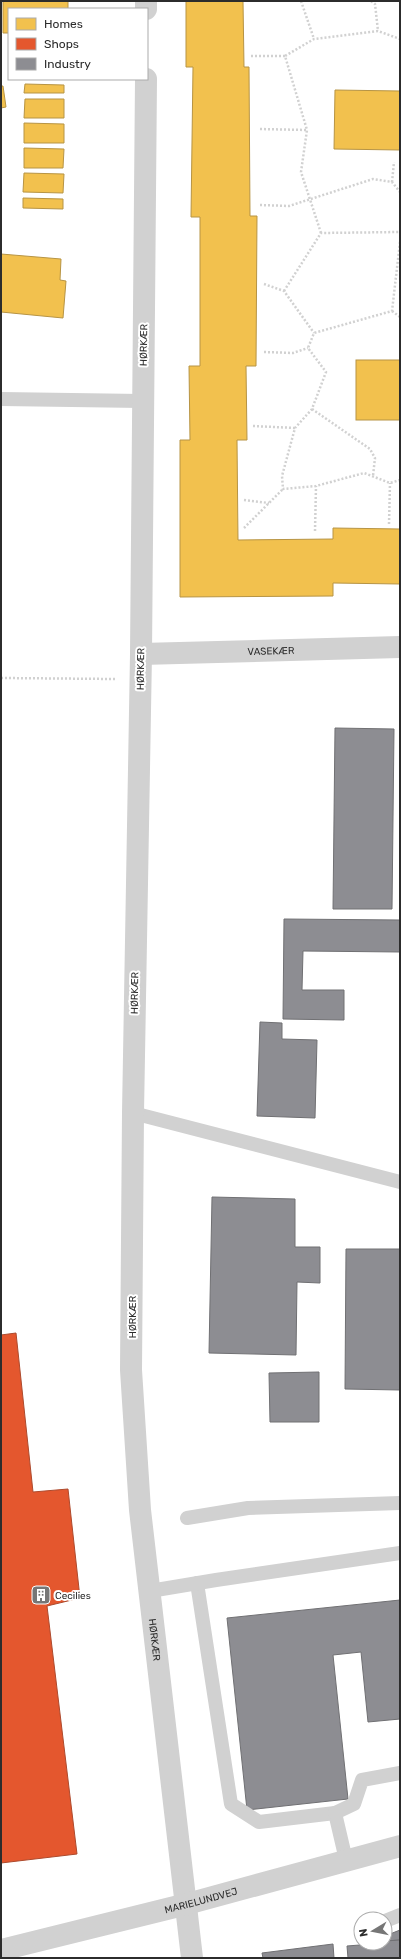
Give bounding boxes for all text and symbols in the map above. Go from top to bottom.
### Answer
legend [8,8,148,80]
text: Homes [44,17,83,31]
text: Shops [44,37,79,51]
text: Industry [44,57,91,71]
street label: HØRKÆR [138,323,150,366]
street label: VASEKÆR [247,645,295,658]
street label: HØRKÆR [135,647,147,690]
street label: HØRKÆR [129,971,141,1014]
street label: HØRKÆR [127,1295,139,1338]
building icon: Cecilies [30,1584,52,1606]
place label: Cecilies [55,1590,91,1602]
street label: HØRKÆR [146,1618,163,1662]
street label: MARIELUNDVEJ [163,1886,239,1916]
north arrow [353,1911,393,1951]
text: N [357,1928,371,1938]

